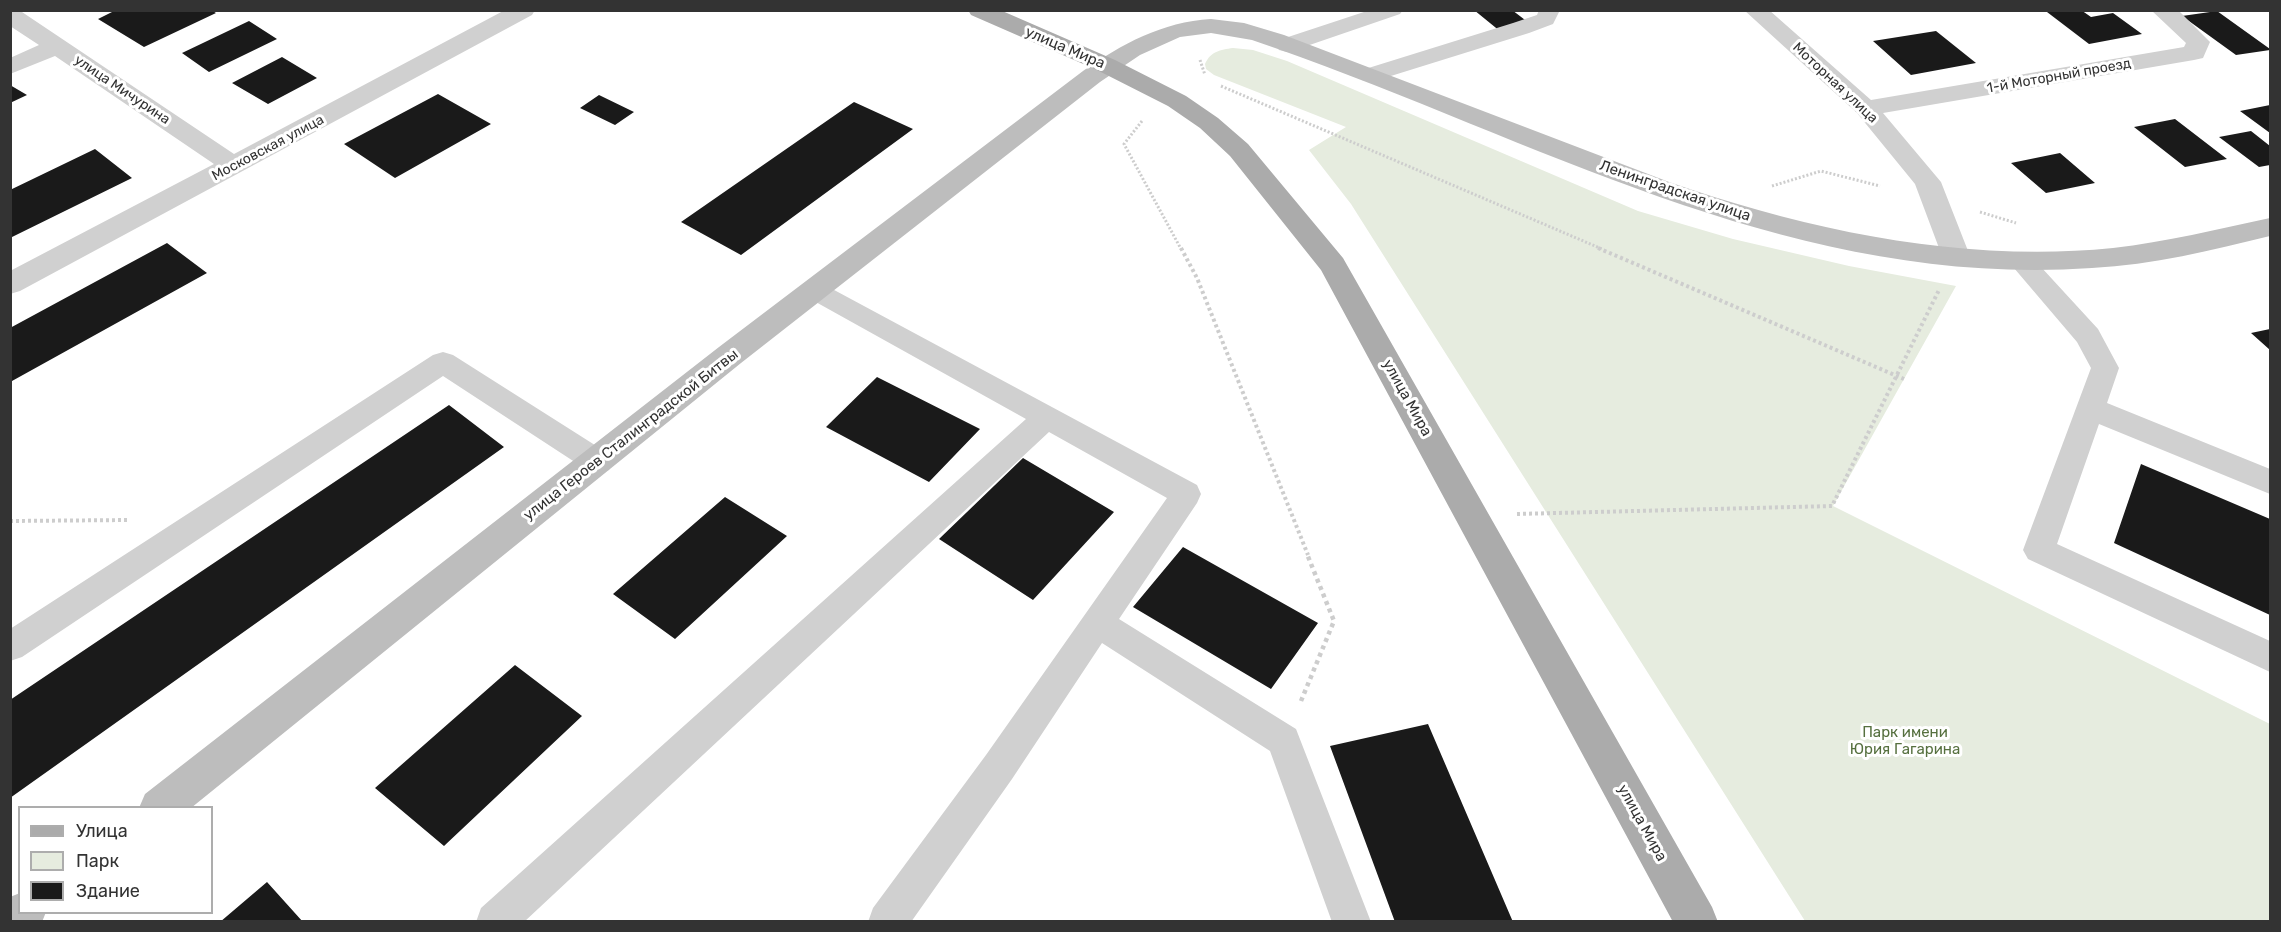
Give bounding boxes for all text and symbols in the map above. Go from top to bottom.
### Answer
street label: улица Мира [1022,23,1108,73]
street label: Моторная улица [1789,39,1881,127]
street label: улица Мичурина [71,52,173,128]
street label: 1-й Моторный проезд [1986,55,2132,97]
street label: Московская улица [209,111,327,185]
street label: Ленинградская улица [1597,157,1753,225]
street label: улица Героев Сталинградской Битвы [520,346,742,524]
street label: улица Мира [1379,356,1435,440]
park label: Парк имени Юрия Гагарина [1850,724,1960,759]
street label: улица Мира [1614,781,1670,865]
legend [18,806,213,914]
text: Улица [76,820,128,842]
text: Парк [76,850,119,872]
text: Здание [76,880,140,902]

